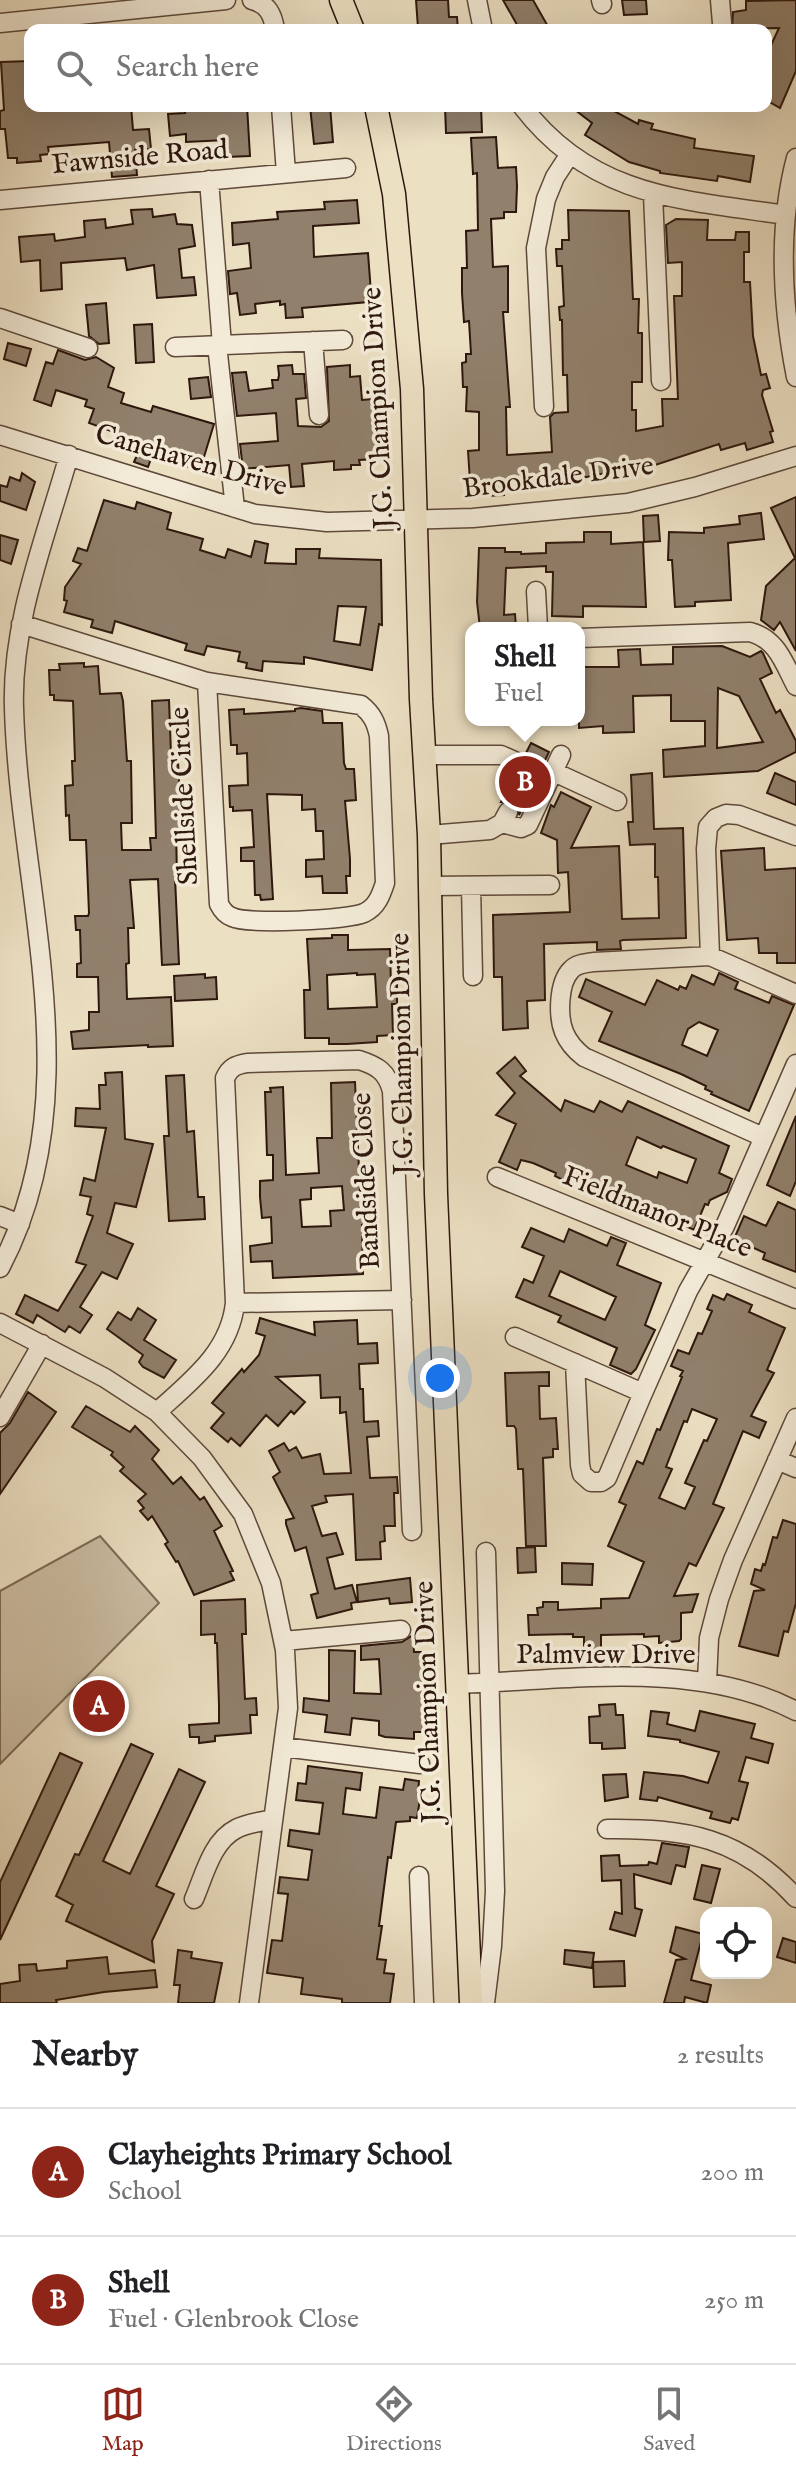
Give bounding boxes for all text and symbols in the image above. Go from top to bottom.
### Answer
search box [24,24,772,112]
icon: search [52,46,96,90]
text: Search here [116,49,259,87]
street label: Fawnside Road [50,133,230,183]
street label: J.G. Champion Drive [355,286,403,533]
street label: Canehaven Drive [91,417,291,505]
street label: Brookdale Drive [460,449,656,507]
popup [465,622,585,726]
text: Shell [494,639,556,677]
text: Fuel [494,677,543,710]
street label: Shellside Circle [163,706,207,886]
pin: B [499,752,551,812]
street label: J.G. Champion Drive [383,932,423,1178]
street label: Bandside Close [345,1092,389,1270]
street label: Fieldmanor Place [557,1159,757,1267]
your location [420,1358,460,1398]
street label: J.G. Champion Drive [407,1580,451,1827]
street label: Palmview Drive [516,1638,696,1673]
pin: A [73,1676,125,1736]
map controls [700,1907,772,1979]
button: locate [700,1907,772,1979]
text: Nearby [32,2034,138,2077]
text: 2 results [677,2039,764,2072]
text: Clayheights Primary School [108,2137,451,2175]
text: A [49,2156,67,2189]
text: 200 m [700,2156,764,2189]
text: School [108,2175,181,2208]
text: Shell [108,2265,169,2303]
text: B [49,2284,67,2317]
text: 250 m [704,2284,764,2317]
text: Fuel · Glenbrook Close [108,2303,359,2336]
tab: Map [101,2382,145,2458]
tab: Directions [346,2382,442,2458]
tab: Saved [643,2382,695,2458]

